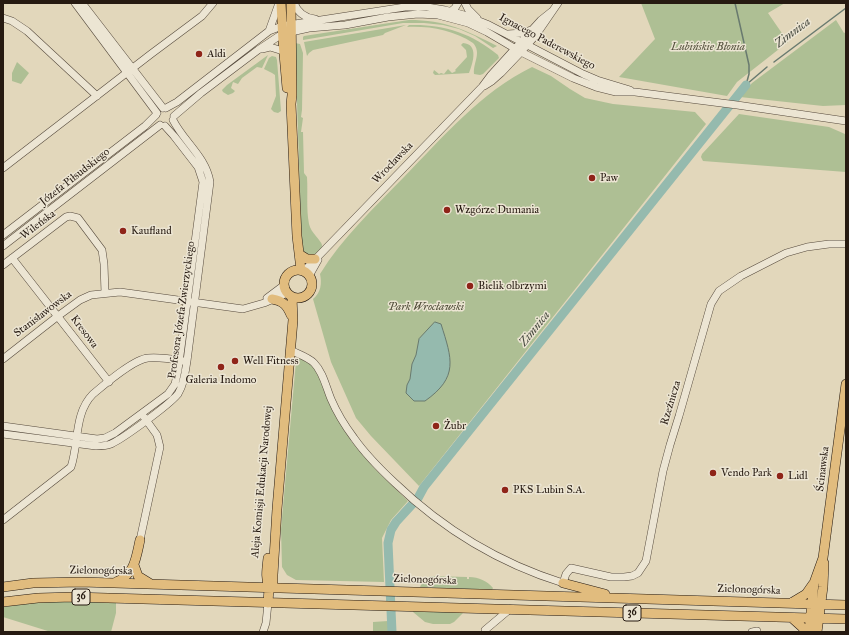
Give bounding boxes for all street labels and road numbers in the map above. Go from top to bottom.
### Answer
street label: Ignacego Paderewskiego [497,11,597,73]
street label: Wrocławska [370,139,416,187]
street label: Józefa Piłsudskiego [37,146,113,208]
street label: Wileńska [18,207,58,243]
street label: Profesora Józefa Zwierzyckiego [166,240,198,380]
street label: Stanisławowska [11,288,75,340]
street label: Kresowa [67,313,101,351]
street label: Rzeźnicza [658,379,684,427]
street label: Aleja Komisji Edukacji Narodowej [249,405,275,559]
street label: Ścinawska [814,446,832,492]
street label: Zielonogórska [69,564,133,578]
street label: Zielonogórska [393,572,457,588]
street label: Zielonogórska [717,582,781,598]
road number: 36 [72,589,90,605]
road number: 36 [623,605,641,621]

